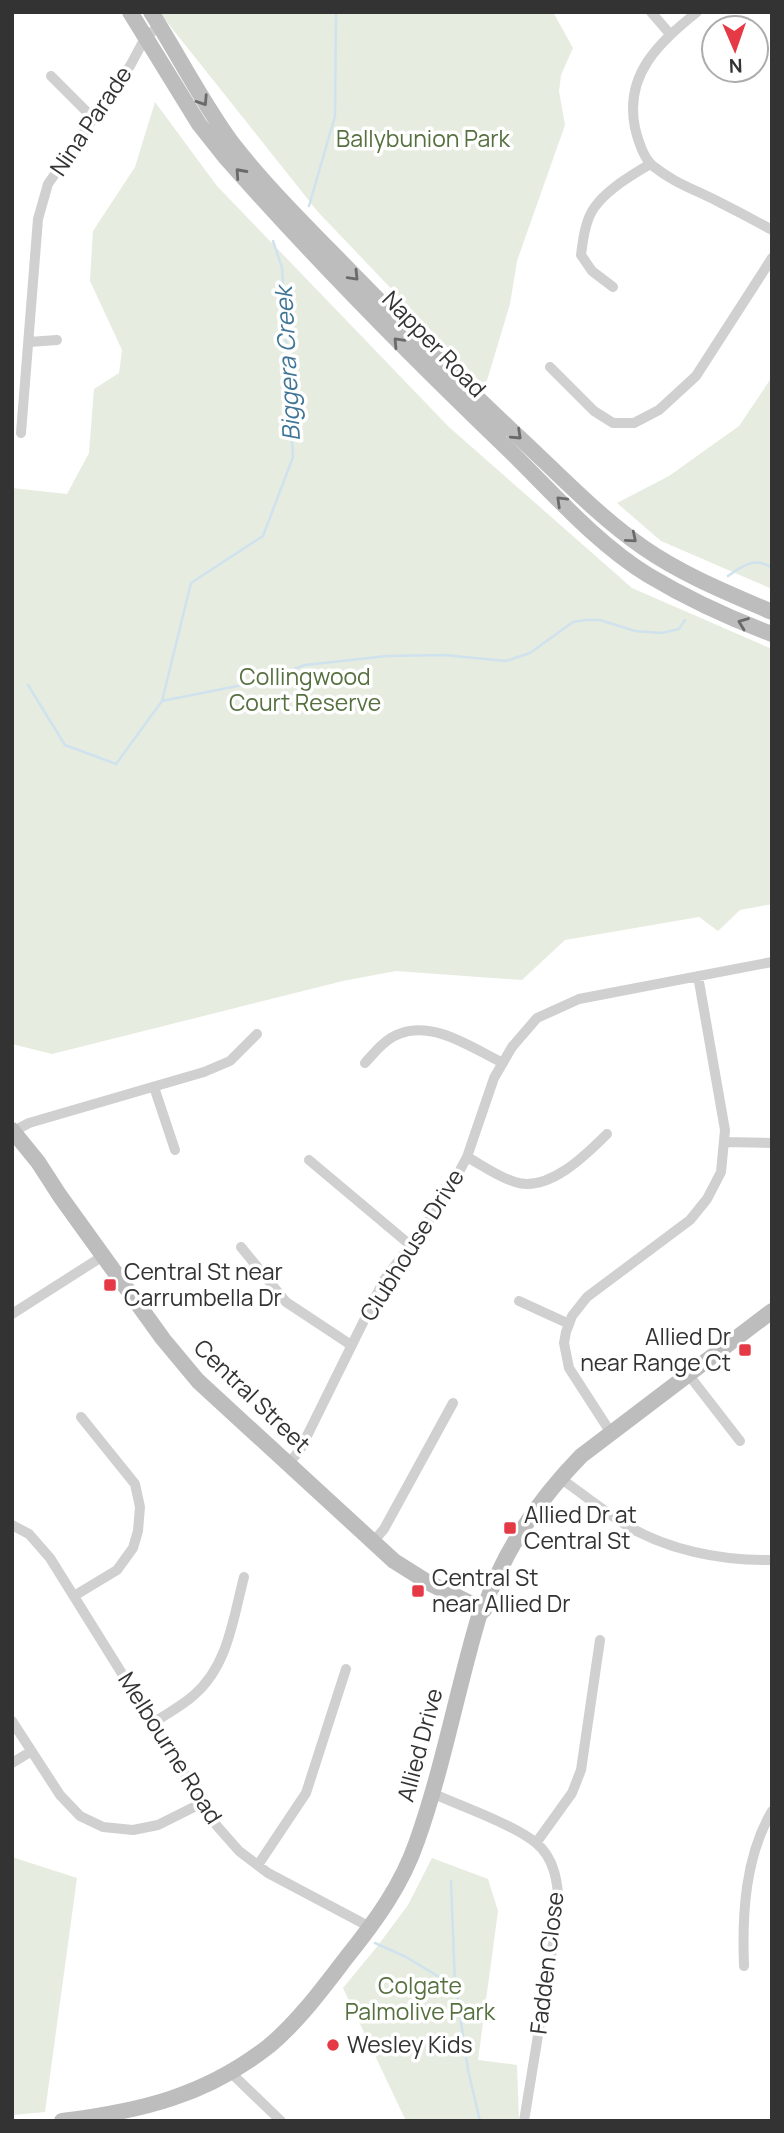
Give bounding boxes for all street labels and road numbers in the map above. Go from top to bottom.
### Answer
street label: Nina Parade [42,59,139,182]
street label: Napper Road [376,283,494,404]
street label: Clubhouse Drive [351,1162,471,1327]
street label: Central Street [187,1331,318,1459]
street label: Melbourne Road [111,1665,230,1830]
street label: Allied Drive [389,1685,450,1805]
street label: Fadden Close [521,1890,571,2036]

